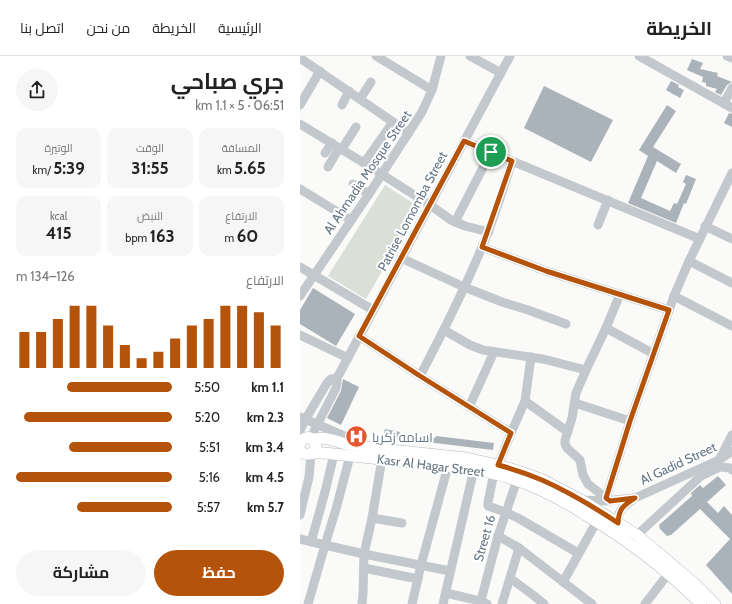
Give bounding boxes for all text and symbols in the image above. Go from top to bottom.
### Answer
text: الخريطة [646,17,712,40]
text: اتصل بنا [20,19,64,37]
text: من نحن [86,19,130,37]
text: الخريطة [152,19,196,37]
text: الرئيسية [218,19,262,37]
text: جري صباحي [171,68,284,95]
button: share [16,69,58,111]
text: 06:51 · 5 × 1.1 km [195,97,284,113]
street label: Al Ahmadia Mosque Street [320,107,415,237]
pin [474,135,508,169]
text: الوتيرة [45,141,73,155]
text: الوقت [136,141,164,155]
text: المسافة [222,141,261,155]
icon: arrive [480,141,502,163]
street label: Patrise Lomomba Street [374,148,451,273]
text: 5:39 [53,158,85,178]
text: 31:55 [131,158,169,178]
text: 5.65 [234,158,266,178]
text: /km [33,163,53,177]
text: km [217,163,234,177]
text: kcal [50,209,67,223]
text: النبض [137,209,163,223]
text: الارتفاع [225,209,257,223]
text: 415 [46,223,72,243]
text: 163 [150,226,175,246]
text: 60 [237,226,258,246]
text: bpm [125,231,150,245]
text: m [224,231,237,245]
text: 126–134 m [16,268,75,284]
text: الارتفاع [246,272,284,288]
text: 5:50 [194,379,220,395]
text: 1.1 km [251,379,284,395]
text: 5:20 [194,409,220,425]
text: 2.3 km [247,409,284,425]
hospital icon: اسامه زكريا [343,424,369,450]
place label: اسامه زكريا [372,429,433,445]
street label: Al Gadid Street [637,438,719,488]
text: 5:51 [199,439,220,455]
text: 3.4 km [245,439,284,455]
street label: Kasr Al Hagar Street [376,450,486,480]
text: 5:16 [199,469,220,485]
text: 4.5 km [246,469,284,485]
text: 5:57 [197,499,220,515]
text: 5.7 km [247,499,284,515]
street label: Street 16 [470,513,498,563]
button: مشاركة [16,550,146,596]
button: حفظ [154,550,284,596]

